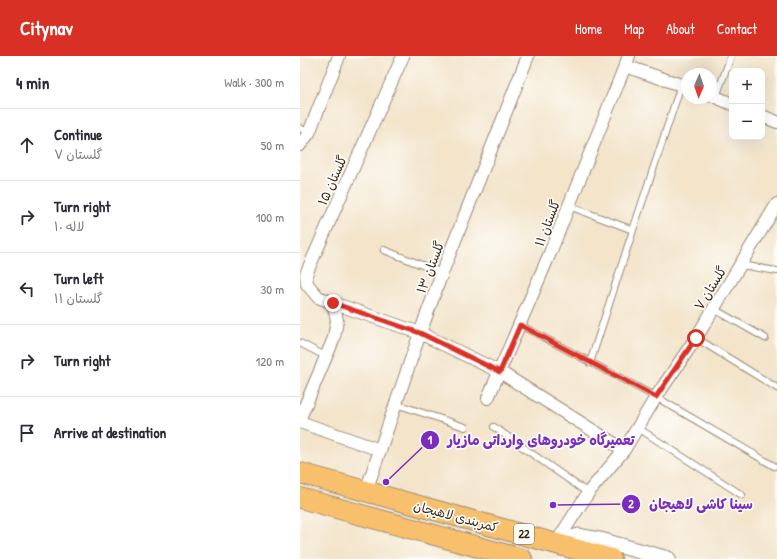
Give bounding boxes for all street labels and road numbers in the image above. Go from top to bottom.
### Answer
street label: گلستان ۱۵ [313,152,351,208]
street label: گلستان ۱۱ [530,197,564,249]
street label: گلستان ۱۳ [412,238,448,296]
street label: گلستان ۷ [690,262,731,313]
street label: کمربندی لاهیجان [412,496,501,536]
road number: 22 [514,524,534,544]

